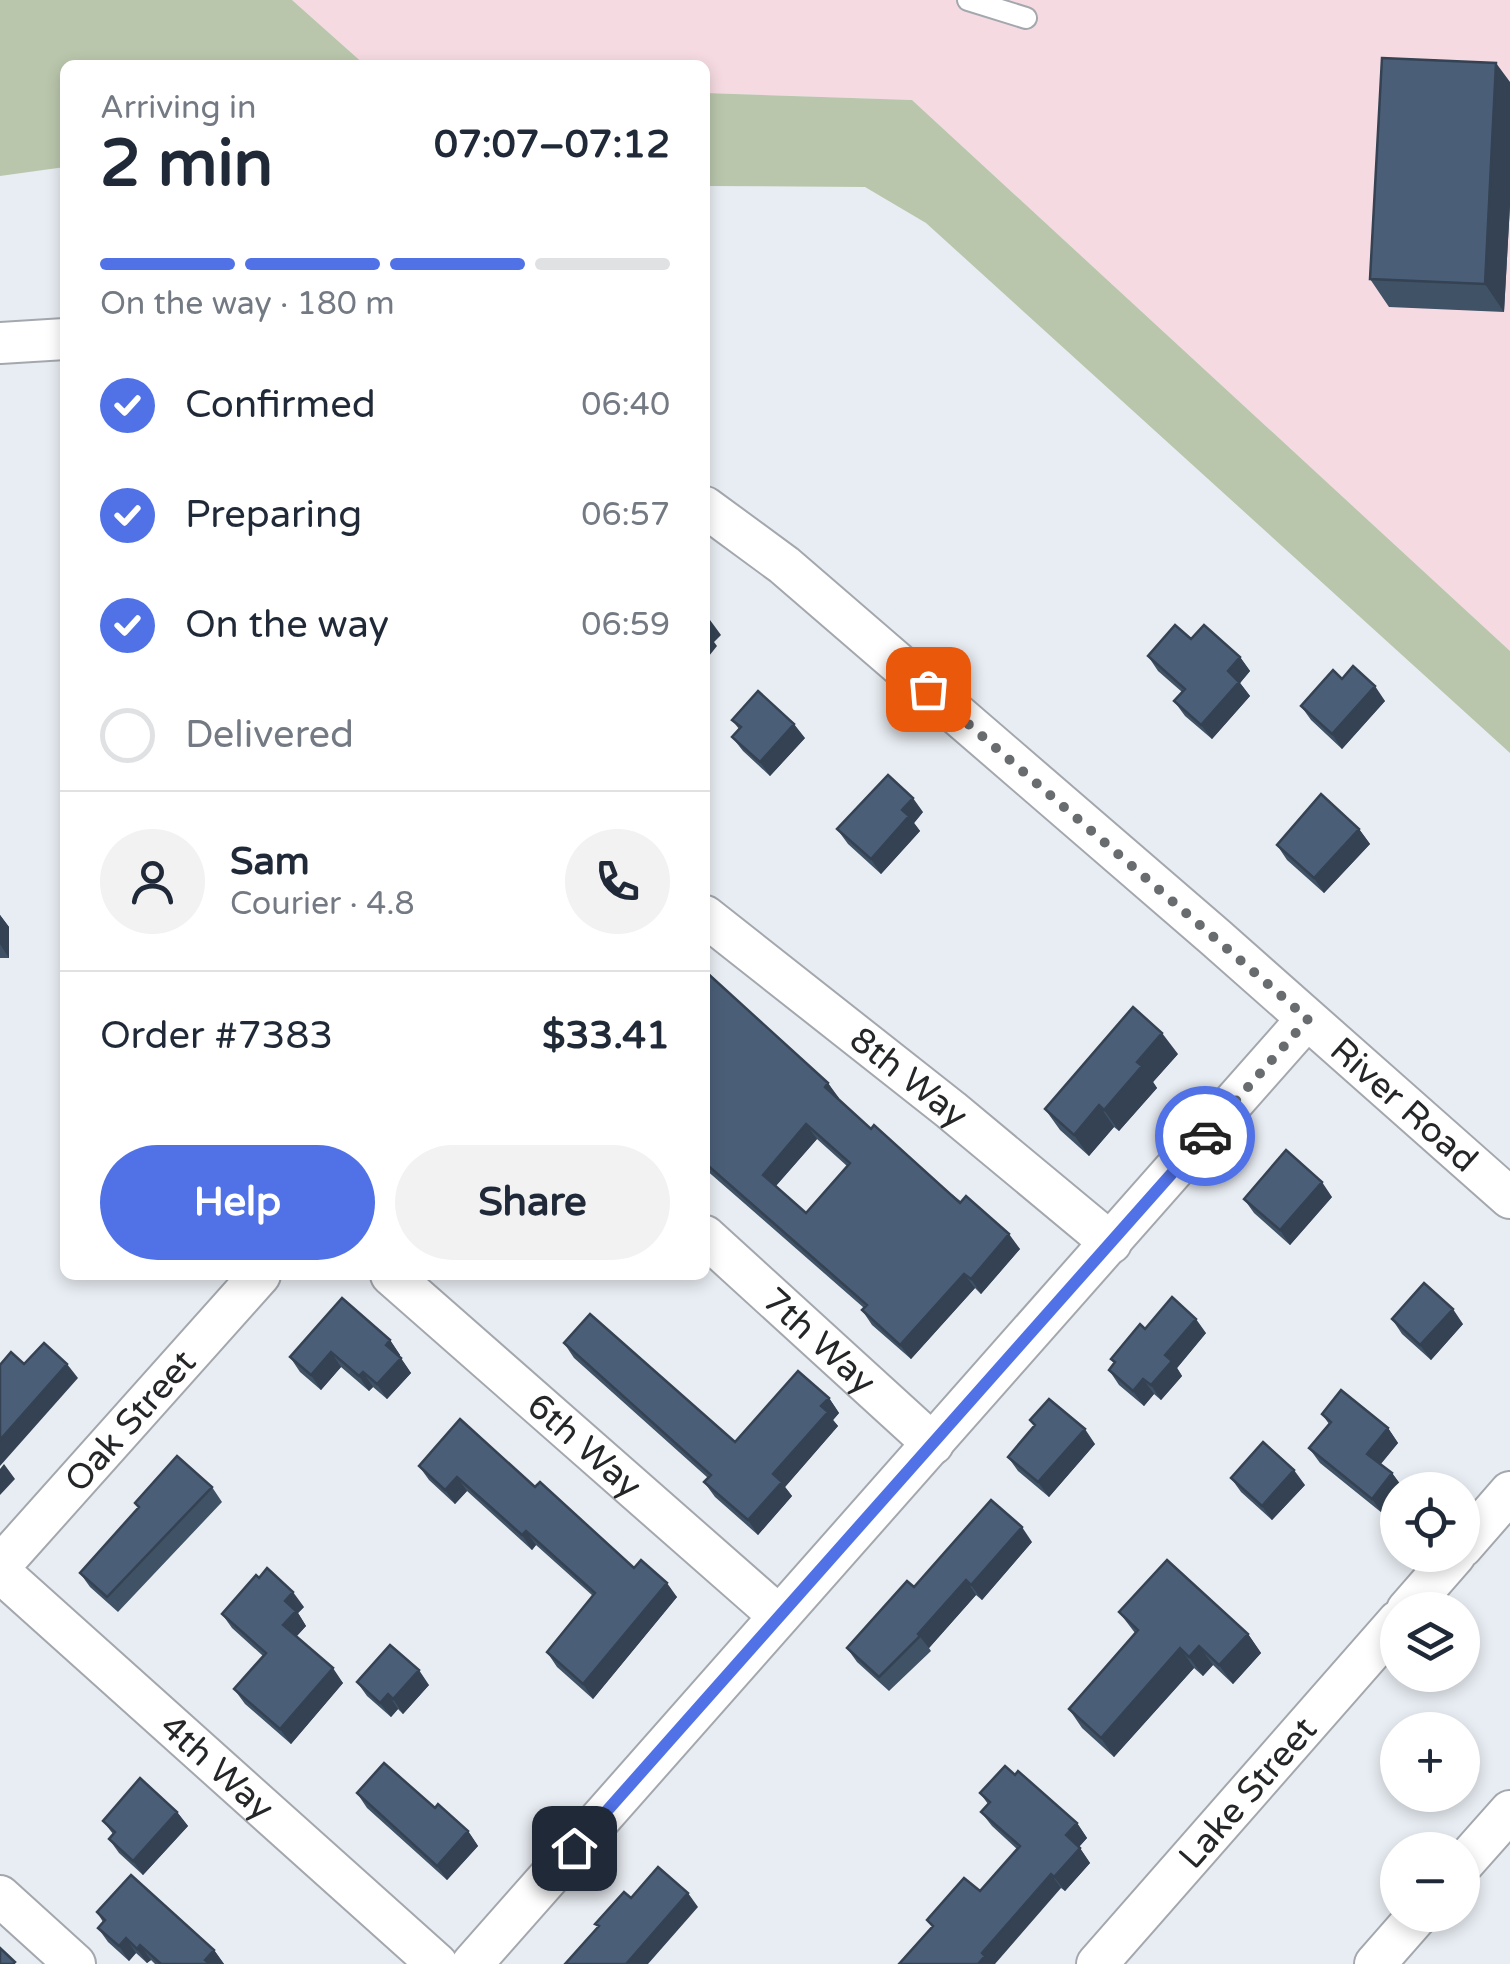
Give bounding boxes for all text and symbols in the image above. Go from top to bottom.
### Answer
text: Arriving in [100,89,257,127]
text: 07:07–07:12 [434,122,670,168]
text: 2 min [100,125,273,204]
text: On the way · 180 m [100,285,395,323]
icon: check [100,378,155,433]
text: Confirmed [185,382,376,428]
text: 06:40 [581,386,670,424]
icon: check [100,488,155,543]
text: Preparing [185,492,362,538]
text: 06:57 [581,496,670,534]
icon: check [100,598,155,653]
text: On the way [185,602,389,648]
text: 06:59 [581,606,670,644]
pin [886,647,971,732]
icon: bag [901,662,956,717]
text: Delivered [185,712,354,758]
button: person [100,829,205,934]
button: phone [565,829,670,934]
text: Sam [230,839,310,885]
text: Courier · 4.8 [230,885,415,923]
text: Order #7383 [100,1013,333,1059]
text: $33.41 [542,1013,670,1059]
street label: 8th Way [841,1019,976,1137]
street label: River Road [1321,1029,1486,1181]
courier [1155,1086,1255,1186]
icon: car [1178,1109,1233,1164]
button: Help [100,1145,375,1260]
button: Share [395,1145,670,1260]
street label: 7th Way [754,1279,884,1403]
street label: Oak Street [56,1342,205,1501]
street label: 6th Way [518,1385,650,1507]
map controls [1380,1472,1480,1932]
button: locate [1380,1472,1480,1572]
button: layers [1380,1592,1480,1692]
street label: 4th Way [151,1706,282,1829]
street label: Lake Street [1170,1709,1326,1878]
button: + [1380,1712,1480,1812]
pin [532,1806,617,1891]
icon: home [547,1821,602,1876]
button: − [1380,1832,1480,1932]

